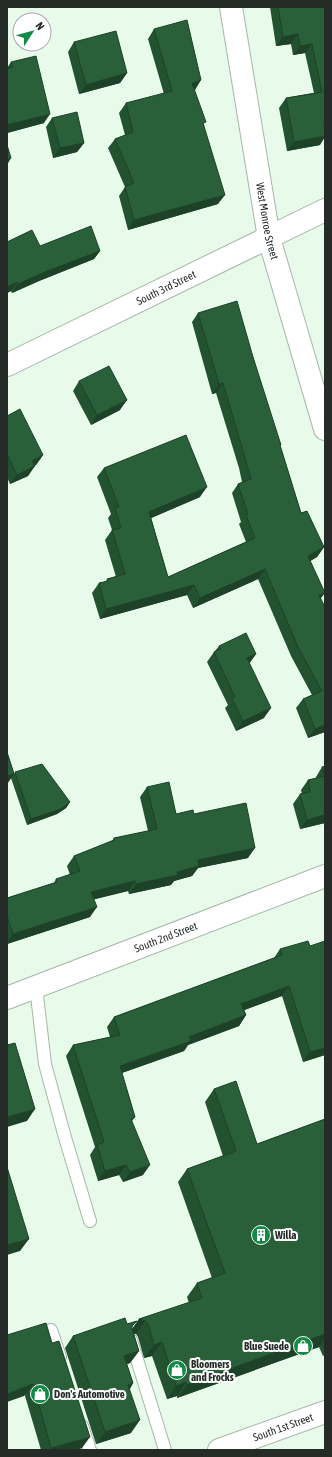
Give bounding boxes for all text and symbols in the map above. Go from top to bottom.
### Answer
north arrow [12,12,52,52]
text: N [33,20,47,32]
street label: West Monroe Street [254,182,281,261]
street label: South 3rd Street [134,268,198,307]
street label: South 2nd Street [132,920,199,955]
building icon: Willa [250,1224,272,1246]
place label: Willa [274,1229,296,1241]
shop icon: Blue Suede [292,1335,314,1357]
place label: Blue Suede [244,1340,289,1352]
place label: Bloomers and Frocks [191,1358,234,1383]
shop icon: Bloomers and Frocks [166,1359,188,1381]
shop icon: Don's Automotive [29,1383,51,1405]
place label: Don's Automotive [54,1388,125,1400]
street label: South 1st Street [251,1411,315,1443]

